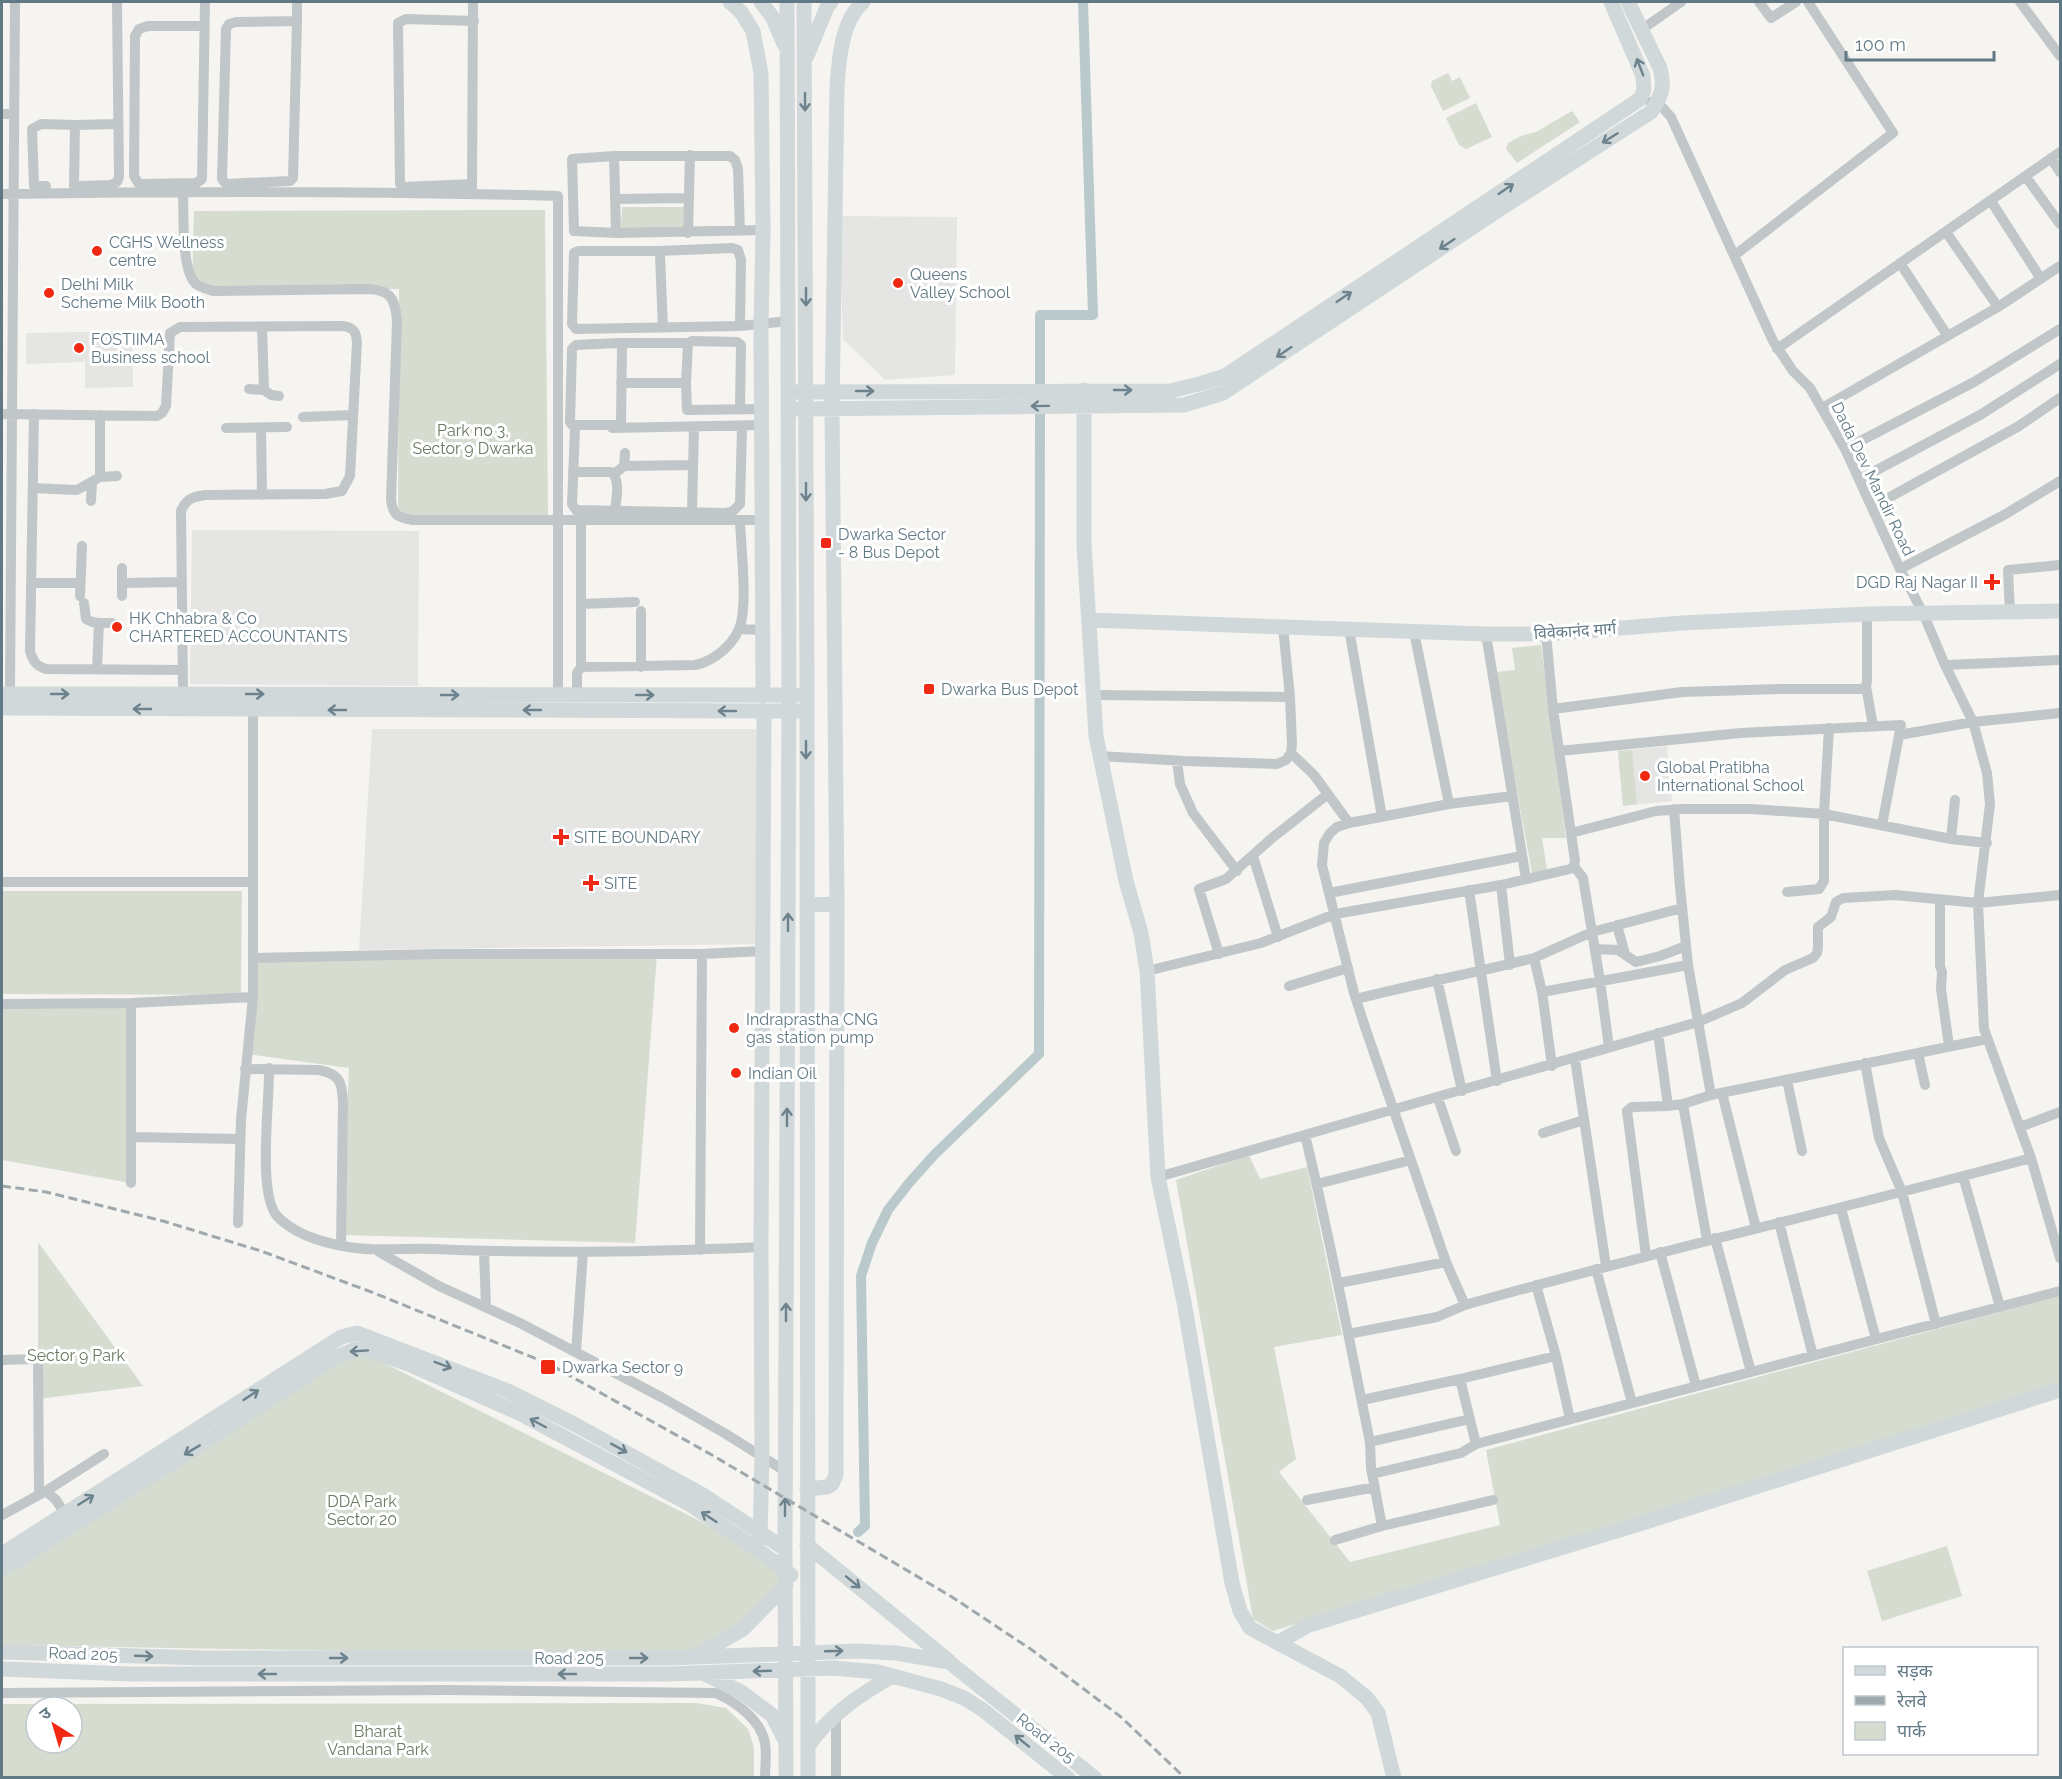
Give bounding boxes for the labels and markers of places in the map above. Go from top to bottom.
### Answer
place label: CGHS Wellness centre [109,233,225,270]
marker: CGHS Wellness centre [90,244,104,258]
place label: Queens Valley School [910,265,1011,302]
place label: Delhi Milk Scheme Milk Booth [61,275,205,312]
marker: Queens Valley School [891,276,905,290]
marker: Delhi Milk Scheme Milk Booth [42,286,56,300]
place label: FOSTIIMA Business school [91,330,211,367]
marker: FOSTIIMA Business school [72,341,86,355]
place label: Dwarka Sector - 8 Bus Depot [838,525,946,562]
marker: Dwarka Sector - 8 Bus Depot [819,536,833,550]
place label: DGD Raj Nagar II [1856,573,1978,592]
marker: DGD Raj Nagar II [1983,573,2001,591]
place label: HK Chhabra & Co CHARTERED ACCOUNTANTS [129,609,348,646]
marker: HK Chhabra & Co CHARTERED ACCOUNTANTS [110,620,124,634]
place label: Dwarka Bus Depot [941,680,1079,699]
marker: Dwarka Bus Depot [922,682,936,696]
place label: Global Pratibha International School [1657,758,1805,795]
marker: Global Pratibha International School [1638,769,1652,783]
marker: SITE BOUNDARY [552,828,570,846]
place label: SITE BOUNDARY [574,828,701,847]
marker: SITE [582,874,600,892]
place label: SITE [604,874,637,893]
place label: Indraprastha CNG gas station pump [746,1010,878,1047]
marker: Indraprastha CNG gas station pump [727,1021,741,1035]
place label: Indian Oil [748,1064,817,1083]
marker: Indian Oil [729,1066,743,1080]
marker: Dwarka Sector 9 [539,1358,557,1376]
place label: Dwarka Sector 9 [562,1358,683,1377]

